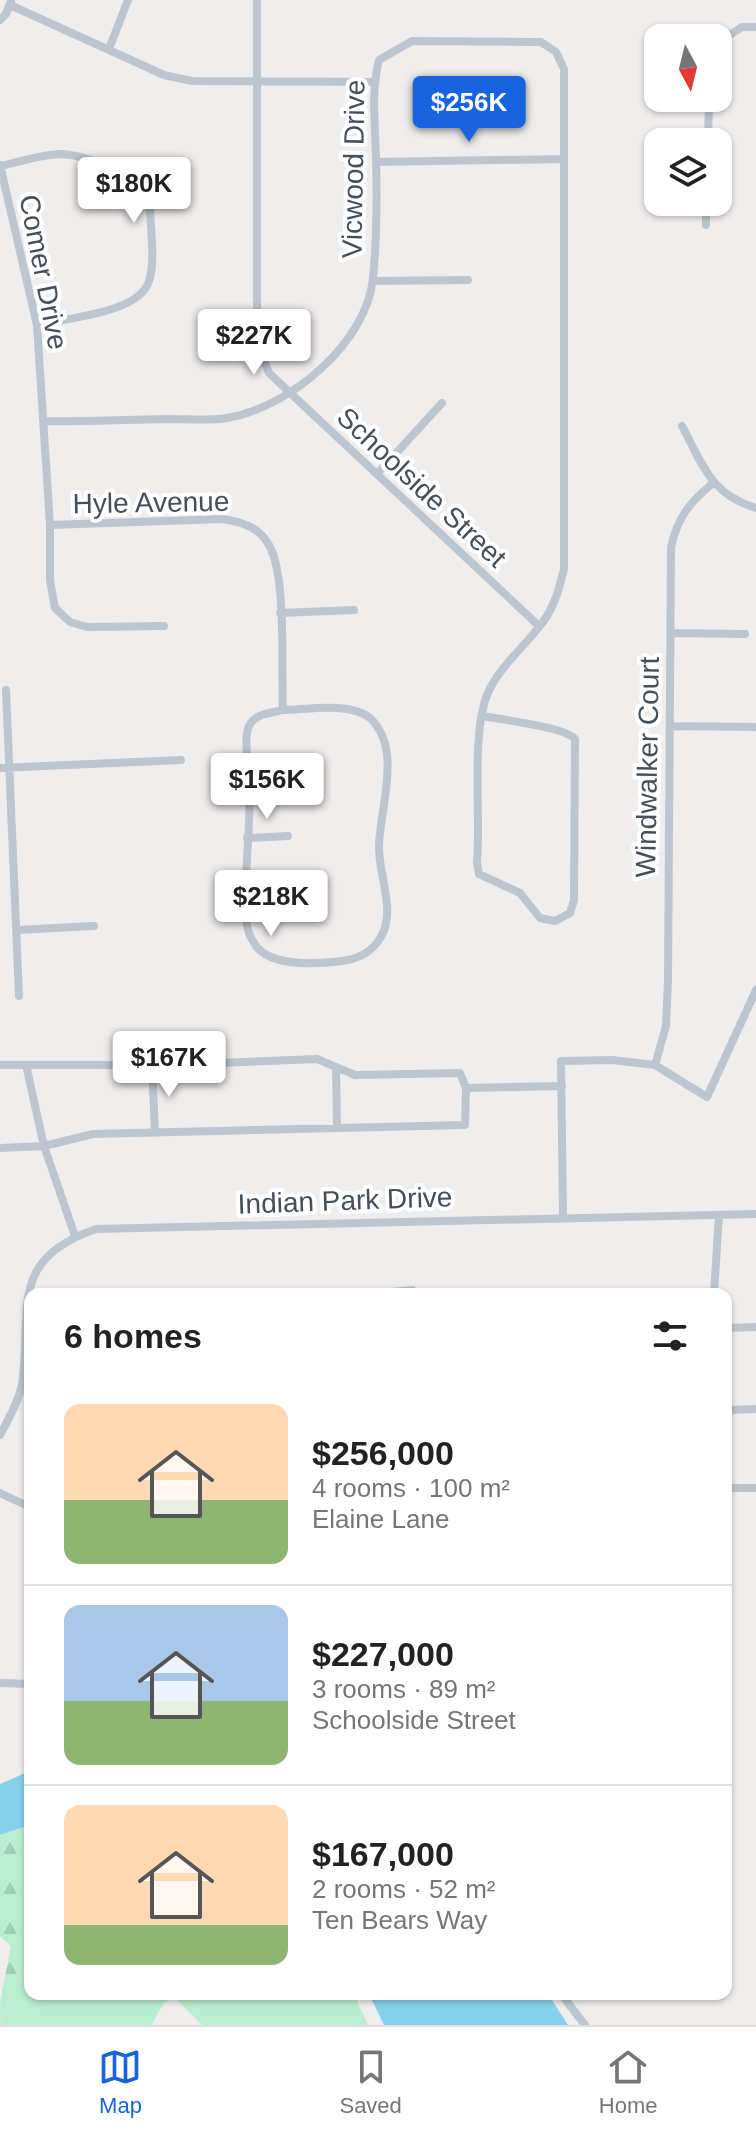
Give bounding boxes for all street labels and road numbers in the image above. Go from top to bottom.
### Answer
street label: Vicwood Drive [336,80,371,258]
street label: Comer Drive [13,192,74,352]
street label: Schoolside Street [331,401,513,574]
street label: Hyle Avenue [72,486,230,519]
street label: Windwalker Court [630,656,665,878]
street label: Indian Park Drive [237,1181,453,1220]

